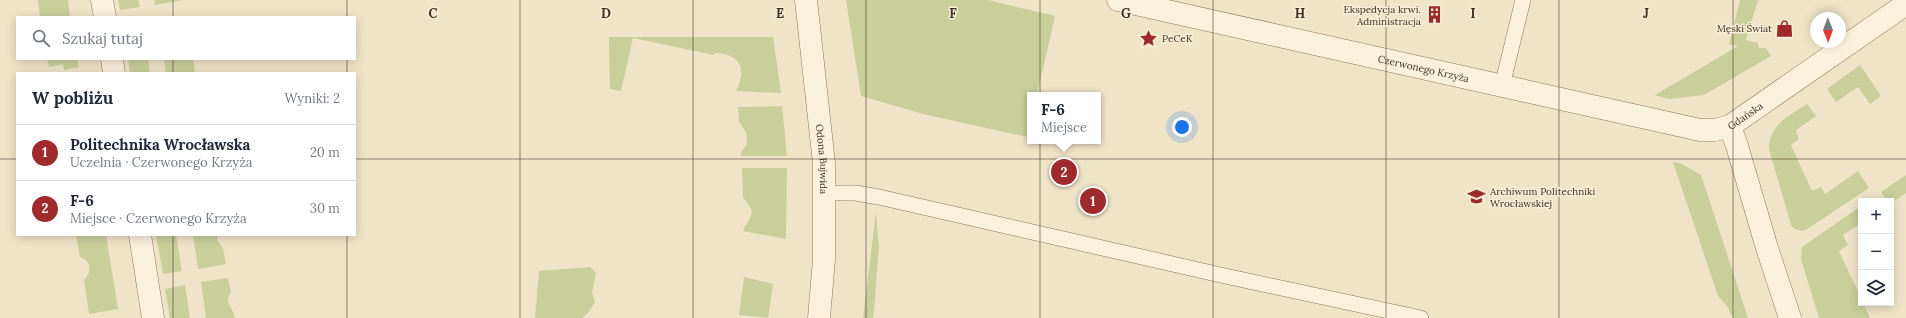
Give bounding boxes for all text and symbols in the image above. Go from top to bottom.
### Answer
place label: Ekspedycja krwi. Administracja [1344,3,1421,28]
text: C [429,5,438,22]
text: D [601,5,611,22]
text: E [776,5,784,22]
text: F [949,5,957,22]
text: G [1121,5,1131,22]
text: H [1295,5,1305,22]
building icon: Ekspedycja krwi. Administracja [1424,5,1444,25]
text: I [1470,5,1476,22]
text: J [1643,5,1649,22]
north arrow [1810,12,1846,48]
search box [16,16,356,60]
shop icon: Męski Świat [1775,18,1795,38]
place label: Męski Świat [1717,22,1772,35]
icon: search [30,27,52,49]
place icon: PeCeK [1139,28,1159,48]
text: Szukaj tutaj [62,29,143,48]
place label: PeCeK [1162,32,1193,45]
street label: Czerwonego Krzyża [1377,52,1470,85]
text: W pobliżu [32,87,113,109]
text: Wyniki: 2 [285,90,340,107]
popup [1027,92,1101,144]
street label: Gdańska [1725,99,1765,132]
text: F-6 [1041,100,1065,119]
your location [1172,117,1192,137]
text: Miejsce [1041,119,1087,136]
street label: Odona Bujwida [813,123,831,194]
text: Politechnika Wrocławska [70,135,250,154]
text: 1 [42,144,48,161]
text: 20 m [310,144,340,161]
text: Uczelnia · Czerwonego Krzyża [70,154,253,171]
pin: 2 [1051,157,1077,187]
place label: Archiwum Politechniki Wrocławskiej [1489,185,1595,210]
pin: 1 [1080,186,1106,216]
school or university icon: Archiwum Politechniki Wrocławskiej [1467,187,1487,207]
text: F-6 [70,191,94,210]
map controls [1858,198,1894,306]
button: + [1858,198,1894,234]
text: 2 [42,200,48,217]
text: 30 m [310,200,340,217]
text: Miejsce · Czerwonego Krzyża [70,210,247,227]
button: − [1858,234,1894,270]
button: layers [1858,270,1894,306]

